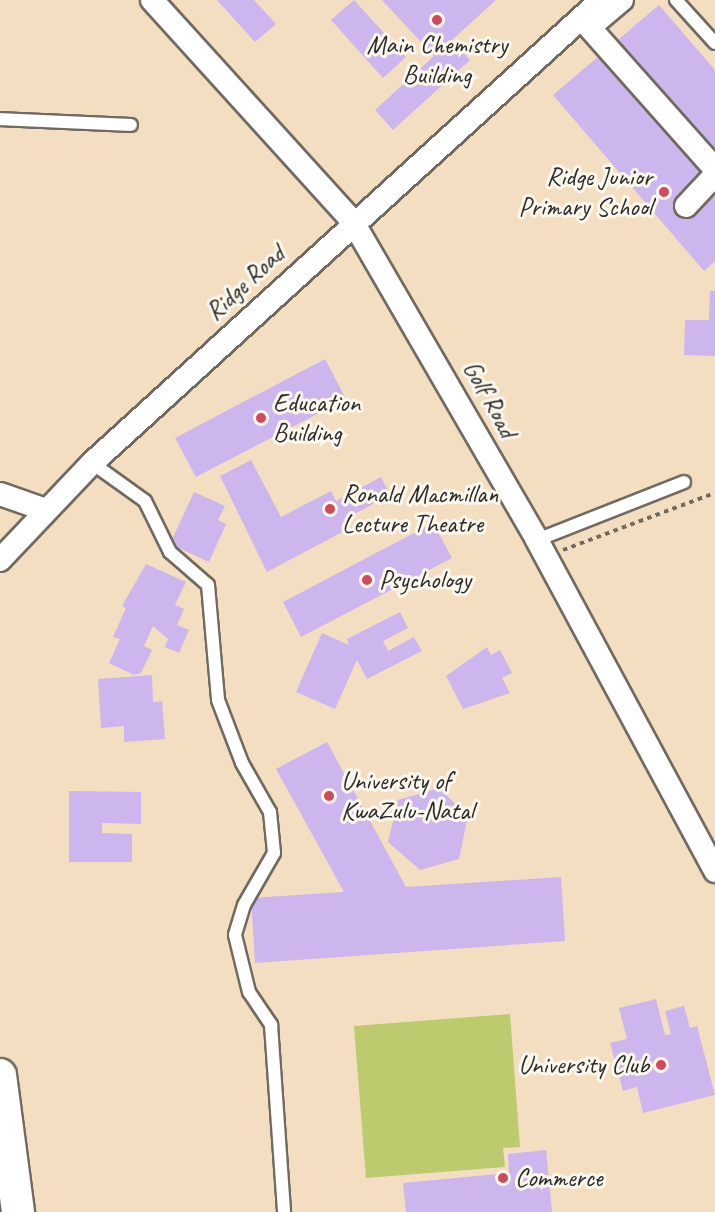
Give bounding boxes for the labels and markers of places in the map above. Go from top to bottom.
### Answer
marker: Main Chemistry Building [430,13,444,27]
place label: Main Chemistry Building [366,29,508,90]
place label: Ridge Junior Primary School [519,161,652,222]
marker: Ridge Junior Primary School [657,185,671,199]
place label: Education Building [273,387,360,448]
marker: Education Building [254,411,268,425]
place label: Ronald Macmillan Lecture Theatre [342,478,499,540]
marker: Ronald Macmillan Lecture Theatre [323,502,337,516]
place label: Psychology [379,564,471,596]
marker: Psychology [360,573,374,587]
place label: University of KwaZulu-Natal [341,765,474,826]
marker: University of KwaZulu-Natal [322,789,336,803]
place label: University Club [518,1049,649,1081]
marker: University Club [654,1058,668,1072]
place label: Commerce [515,1162,602,1194]
marker: Commerce [496,1171,510,1185]

